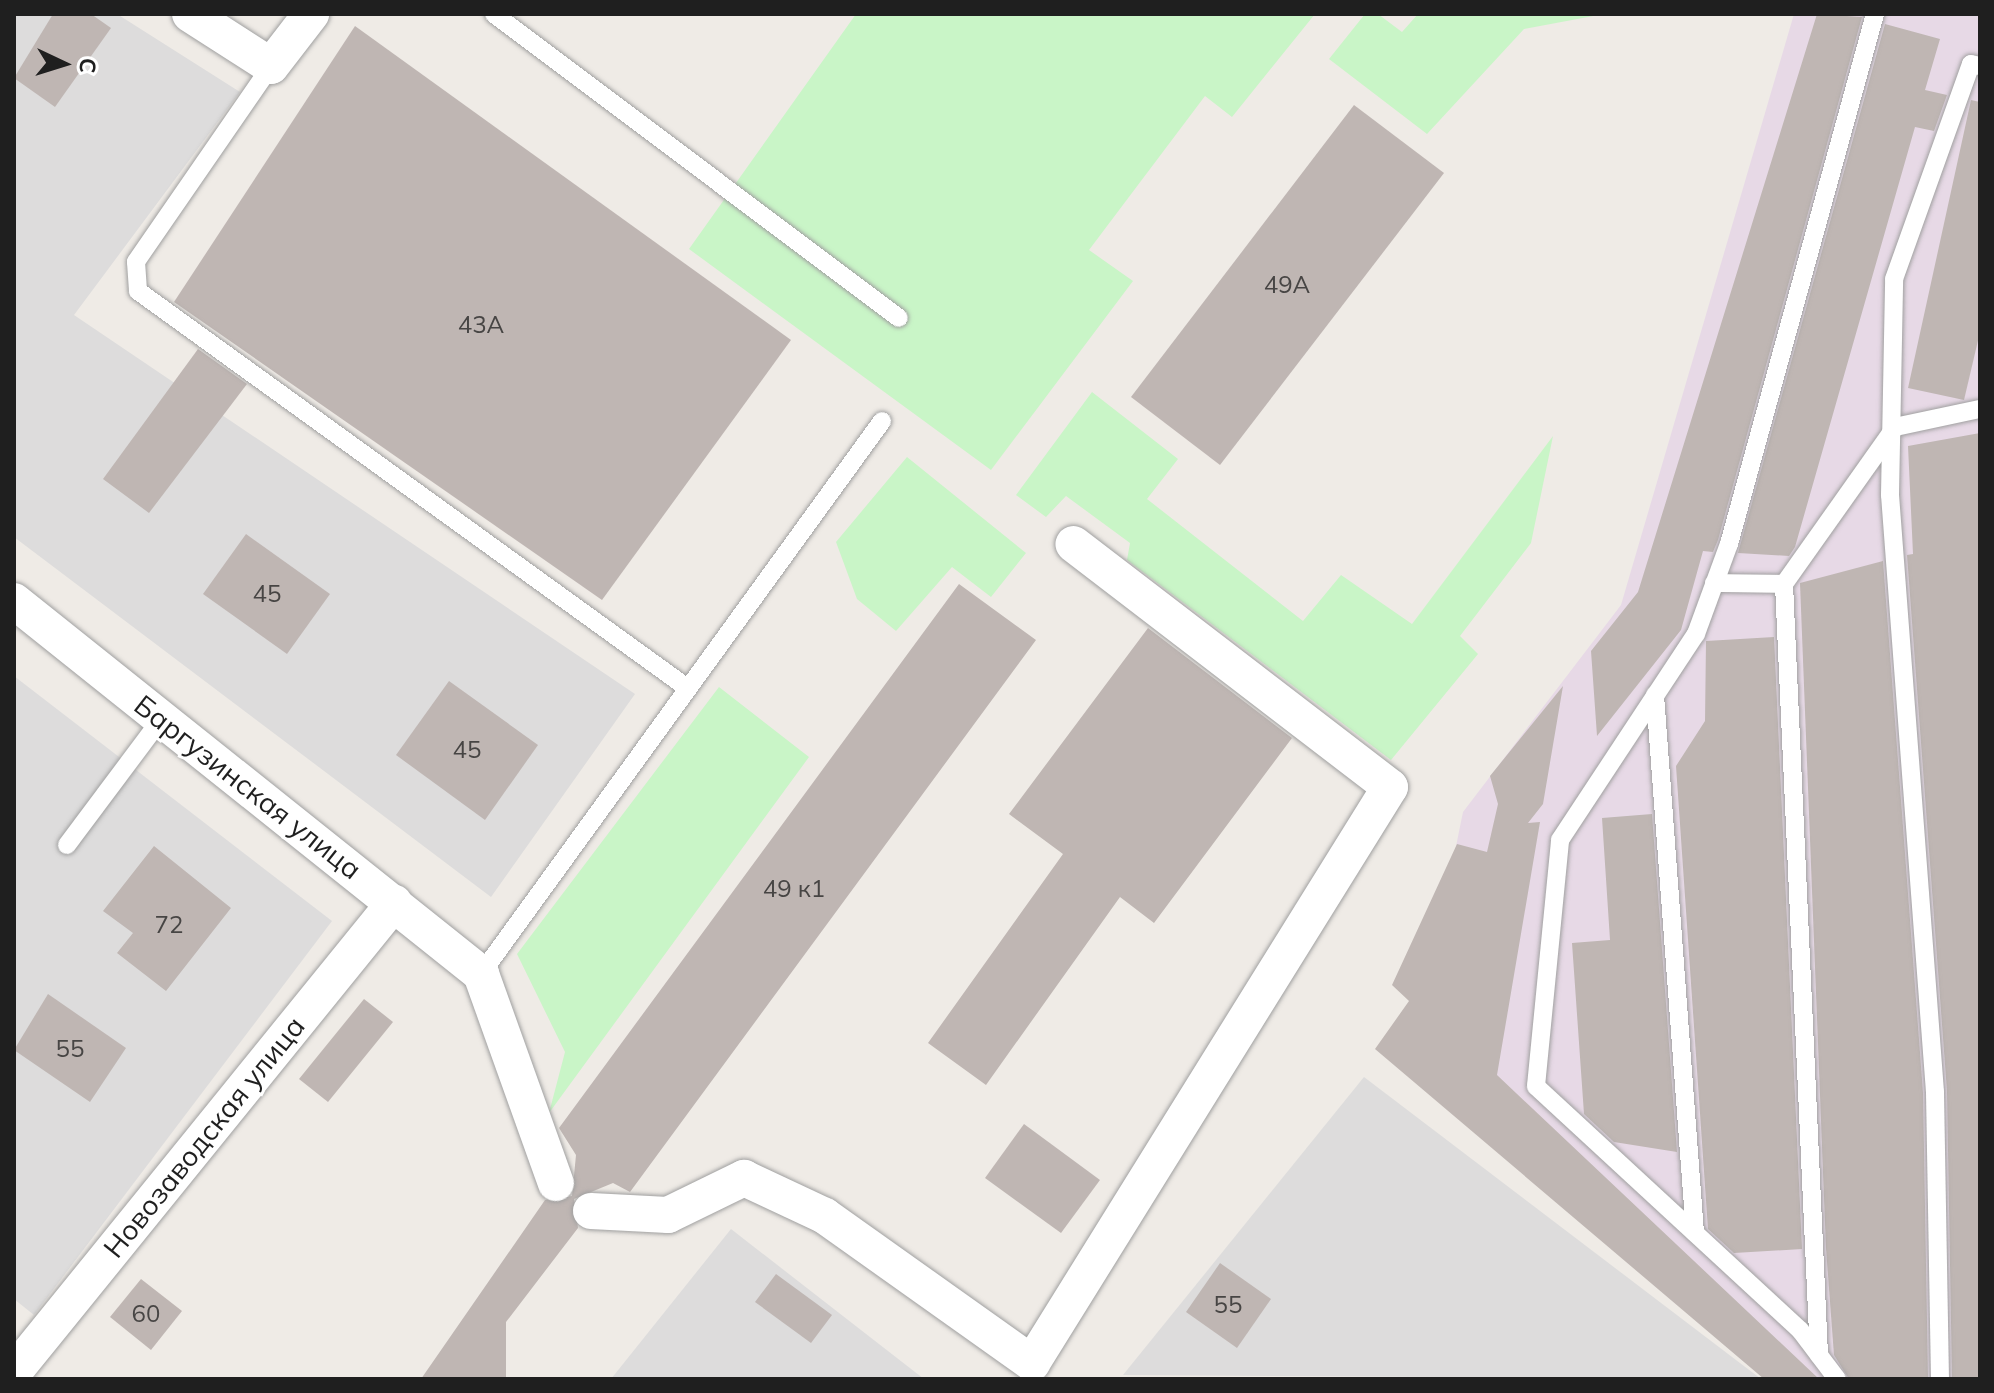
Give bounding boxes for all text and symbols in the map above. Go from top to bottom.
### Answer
north arrow [24,24,104,104]
text: С [73,57,102,74]
house number: 49А [1264,271,1310,299]
house number: 43А [458,311,504,339]
house number: 45 [253,580,281,608]
street label: Баргузинская улица [128,688,368,886]
house number: 45 [453,736,481,764]
house number: 49 к1 [763,875,825,903]
house number: 72 [155,911,183,939]
street label: Новозаводская улица [96,1010,312,1264]
house number: 55 [56,1035,84,1063]
house number: 55 [1214,1291,1242,1319]
house number: 60 [132,1300,160,1328]

